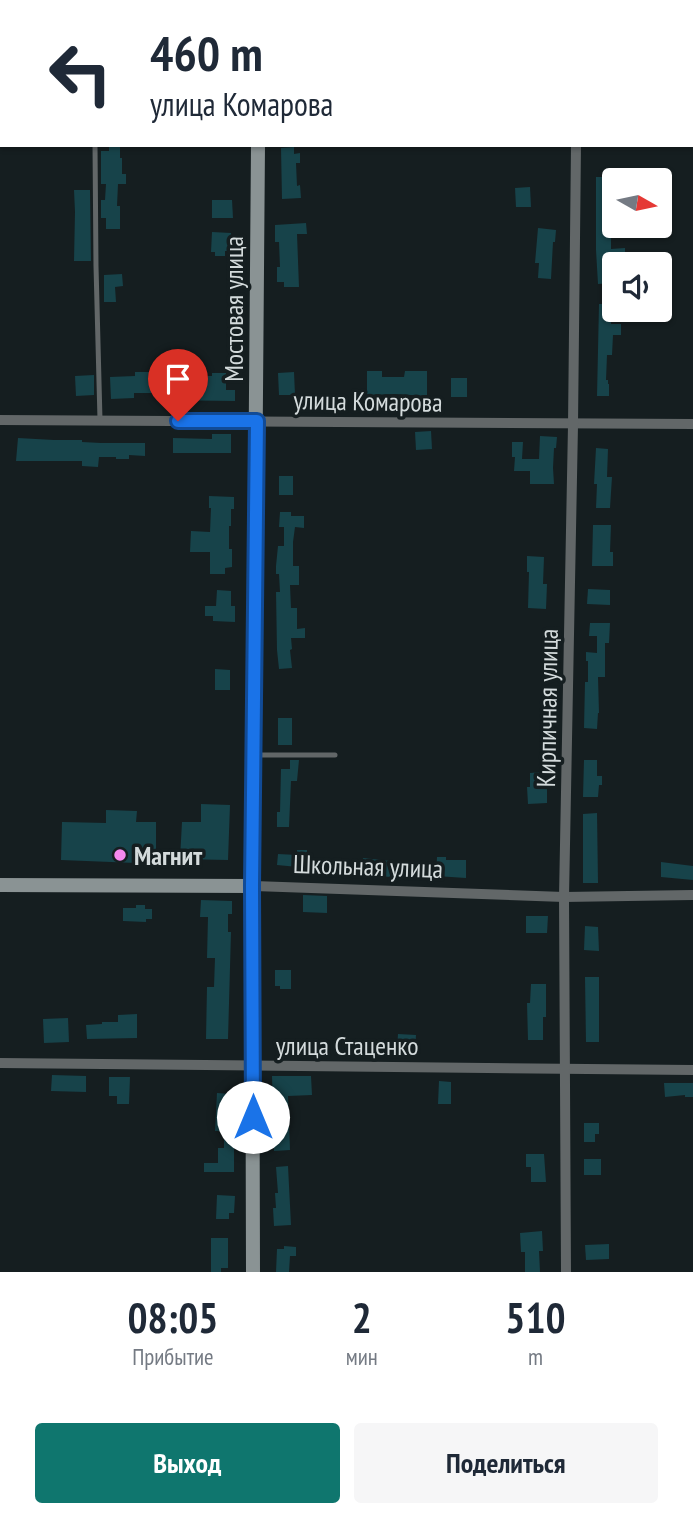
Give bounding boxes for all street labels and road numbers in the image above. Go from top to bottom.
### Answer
street label: Мостовая улица [217,236,250,382]
street label: улица Комарова [293,383,443,419]
street label: Кирпичная улица [529,628,565,788]
street label: Школьная улица [292,847,444,885]
street label: улица Стаценко [276,1029,418,1062]

